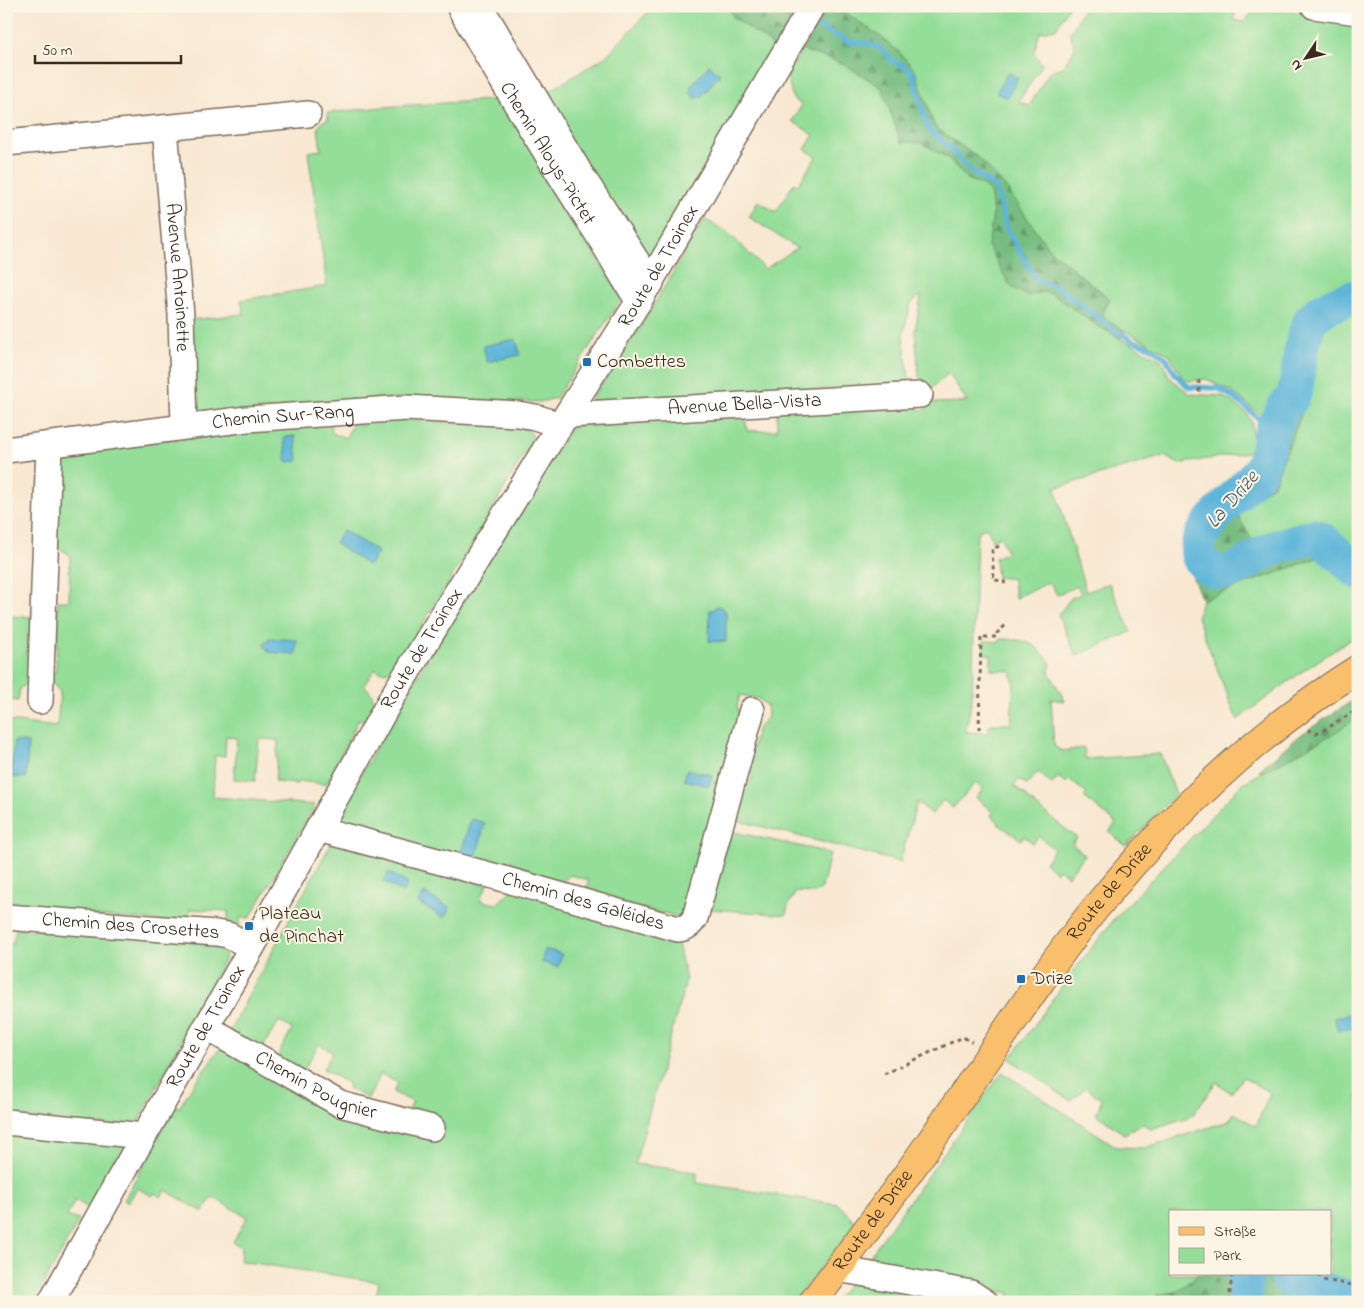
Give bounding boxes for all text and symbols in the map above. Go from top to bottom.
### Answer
scale bar [35,32,181,64]
north arrow [1282,32,1332,82]
text: 50 m [42,40,73,62]
text: N [1285,55,1308,74]
street label: Chemin Aloys-Pictet [492,76,603,231]
street label: Route de Troinex [611,200,707,334]
street label: Avenue Antoinette [157,202,196,352]
place label: Combettes [597,348,686,377]
marker: Combettes [581,356,593,368]
street label: Avenue Bella-Vista [667,386,822,424]
street label: Chemin Sur-Rang [210,397,355,438]
water label: La Drize [1199,463,1268,536]
street label: Route de Troinex [373,582,470,715]
street label: Route de Drize [1060,837,1159,948]
street label: Chemin des Galéides [498,865,668,939]
place label: Plateau de Pinchat [259,900,344,952]
street label: Chemin des Crosettes [41,905,221,948]
marker: Plateau de Pinchat [243,920,255,932]
street label: Route de Troinex [159,960,253,1094]
place label: Drize [1030,965,1073,994]
marker: Drize [1015,973,1027,985]
street label: Chemin Pougnier [249,1043,380,1128]
street label: Route de Drize [826,1164,921,1278]
legend [1169,1210,1332,1276]
text: Straße [1214,1221,1256,1243]
text: Park [1214,1245,1242,1267]

